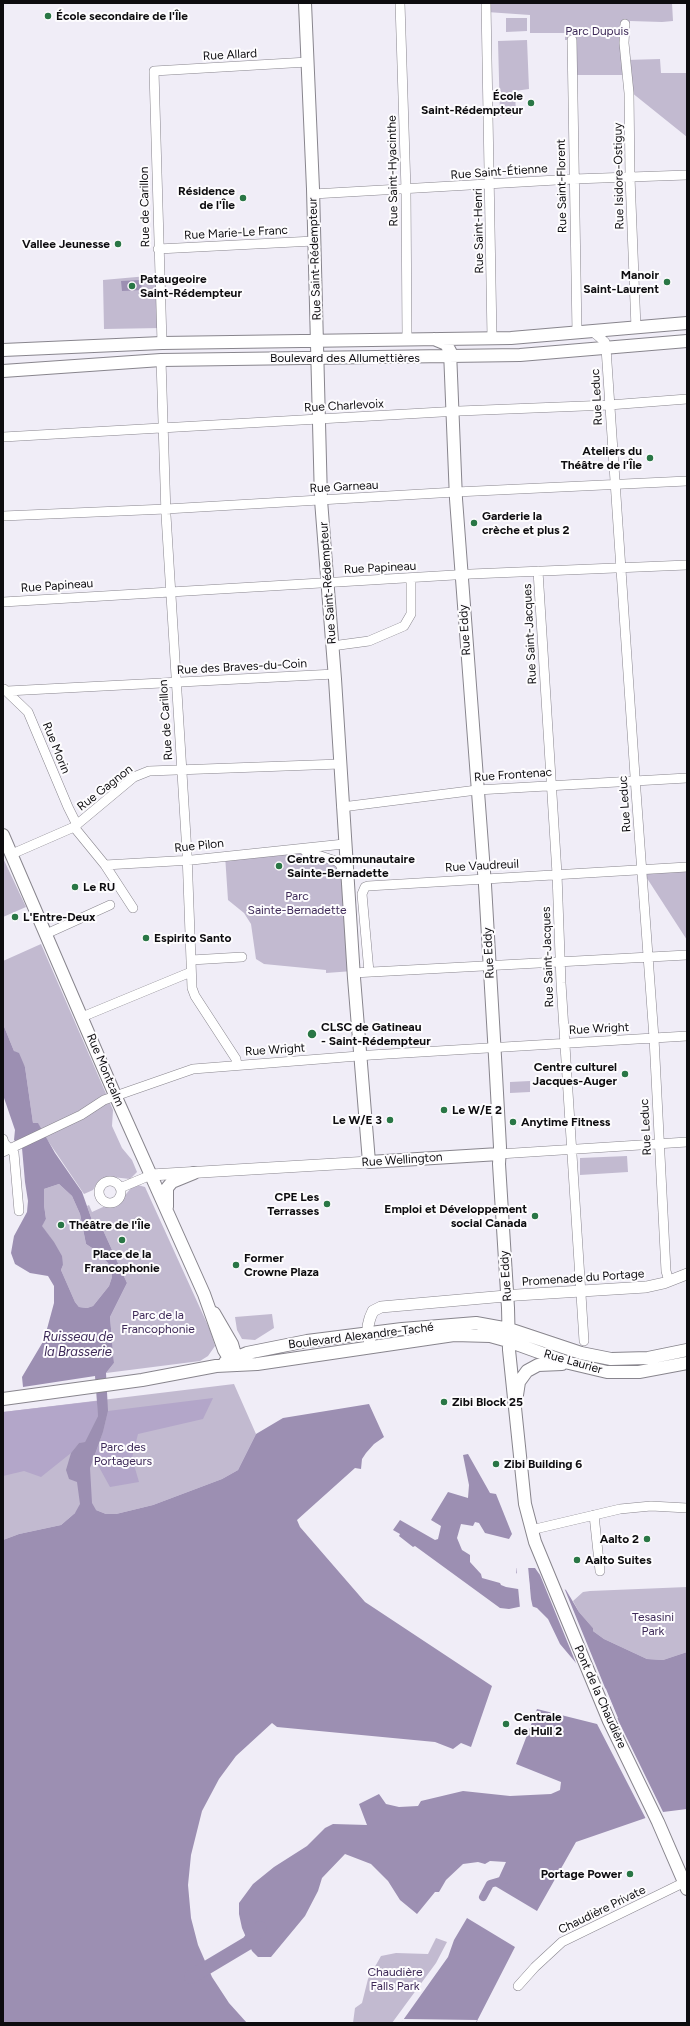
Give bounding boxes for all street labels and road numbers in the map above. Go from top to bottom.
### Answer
street label: Rue Allard [202,46,258,64]
street label: Rue Saint-Hyacinthe [385,115,401,227]
street label: Rue Isidore-Ostiguy [611,122,627,230]
street label: Rue Saint-Florent [554,139,570,233]
street label: Rue Saint-Étienne [450,161,548,183]
street label: Rue de Carillon [137,166,153,248]
street label: Rue Saint-Henri [471,188,487,274]
street label: Rue Saint-Rédempteur [306,197,324,321]
street label: Rue Marie-Le Franc [184,223,288,243]
street label: Boulevard des Allumettières [270,351,420,365]
street label: Rue Leduc [588,368,606,426]
street label: Rue Charlevoix [304,397,384,415]
street label: Rue Garneau [309,478,379,496]
street label: Rue Saint-Rédempteur [317,521,339,645]
street label: Rue Papineau [343,559,417,577]
street label: Rue Papineau [20,576,94,596]
street label: Rue Saint-Jacques [520,583,540,685]
street label: Rue Eddy [456,604,474,656]
street label: Rue des Braves-du-Coin [177,656,307,678]
street label: Rue de Carillon [156,679,176,761]
street label: Rue Morin [39,720,73,776]
street label: Rue Gagnon [74,762,136,814]
street label: Rue Frontenac [473,765,553,785]
street label: Rue Leduc [616,775,634,833]
street label: Rue Pilon [174,836,224,856]
street label: Rue Vaudreuil [445,857,519,875]
street label: Rue Saint-Jacques [539,906,557,1008]
street label: Rue Eddy [480,927,498,979]
street label: Rue Wright [569,1020,629,1038]
street label: Rue Montcalm [83,1032,127,1108]
street label: Rue Wright [244,1041,306,1059]
street label: Rue Leduc [637,1098,655,1156]
street label: Rue Wellington [361,1150,443,1170]
street label: Rue Eddy [497,1250,515,1302]
street label: Promenade du Portage [521,1267,645,1289]
street label: Boulevard Alexandre-Taché [287,1320,435,1352]
street label: Rue Laurier [542,1347,604,1377]
street label: Pont de la Chaudière [571,1643,629,1751]
street label: Chaudière Private [556,1883,648,1937]

